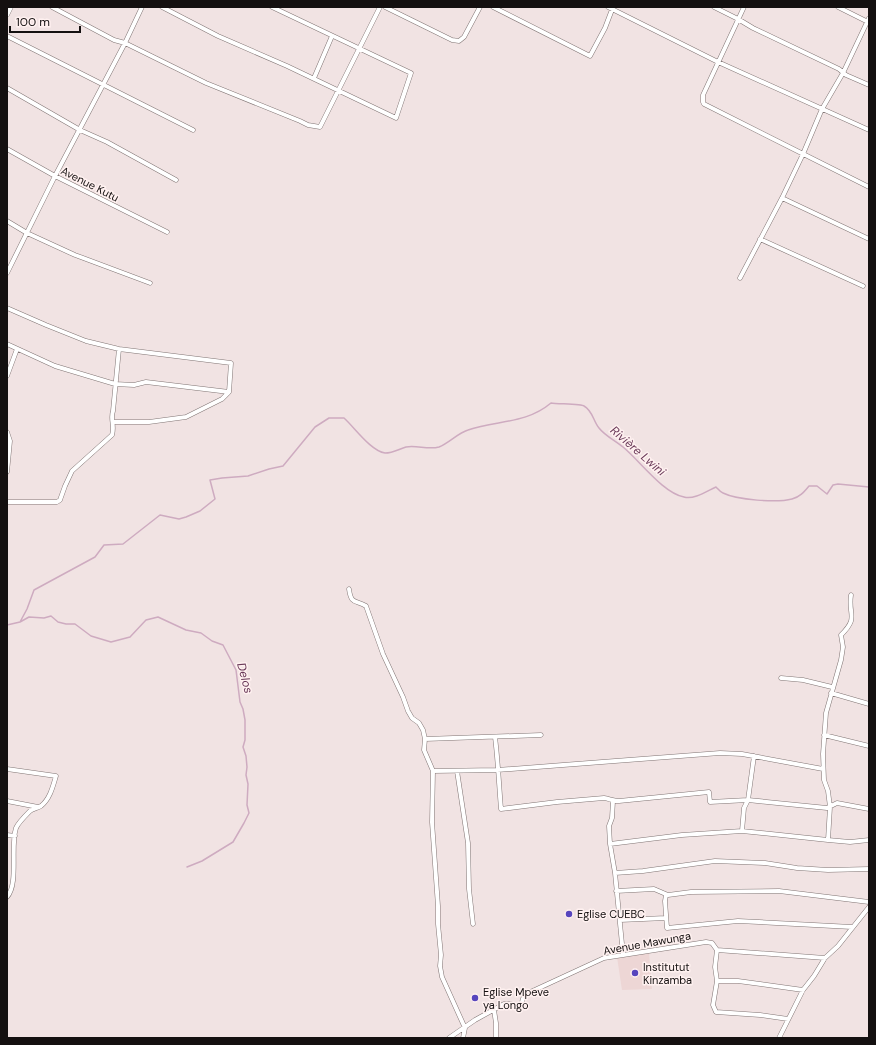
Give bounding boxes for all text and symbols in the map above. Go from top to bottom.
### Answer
scale bar [10,8,80,34]
text: 100 m [16,14,50,30]
street label: Avenue Kutu [59,163,121,205]
water label: Rivière Lwini [607,422,670,480]
water label: Delos [233,661,257,695]
place label: Eglise CUEBC [577,907,645,921]
marker: Eglise CUEBC [564,909,574,919]
street label: Avenue Mawunga [602,928,692,958]
place label: Institutut Kinzamba [643,960,692,987]
marker: Institutut Kinzamba [630,968,640,978]
place label: Eglise Mpeve ya Longo [483,985,549,1012]
marker: Eglise Mpeve ya Longo [470,993,480,1003]

